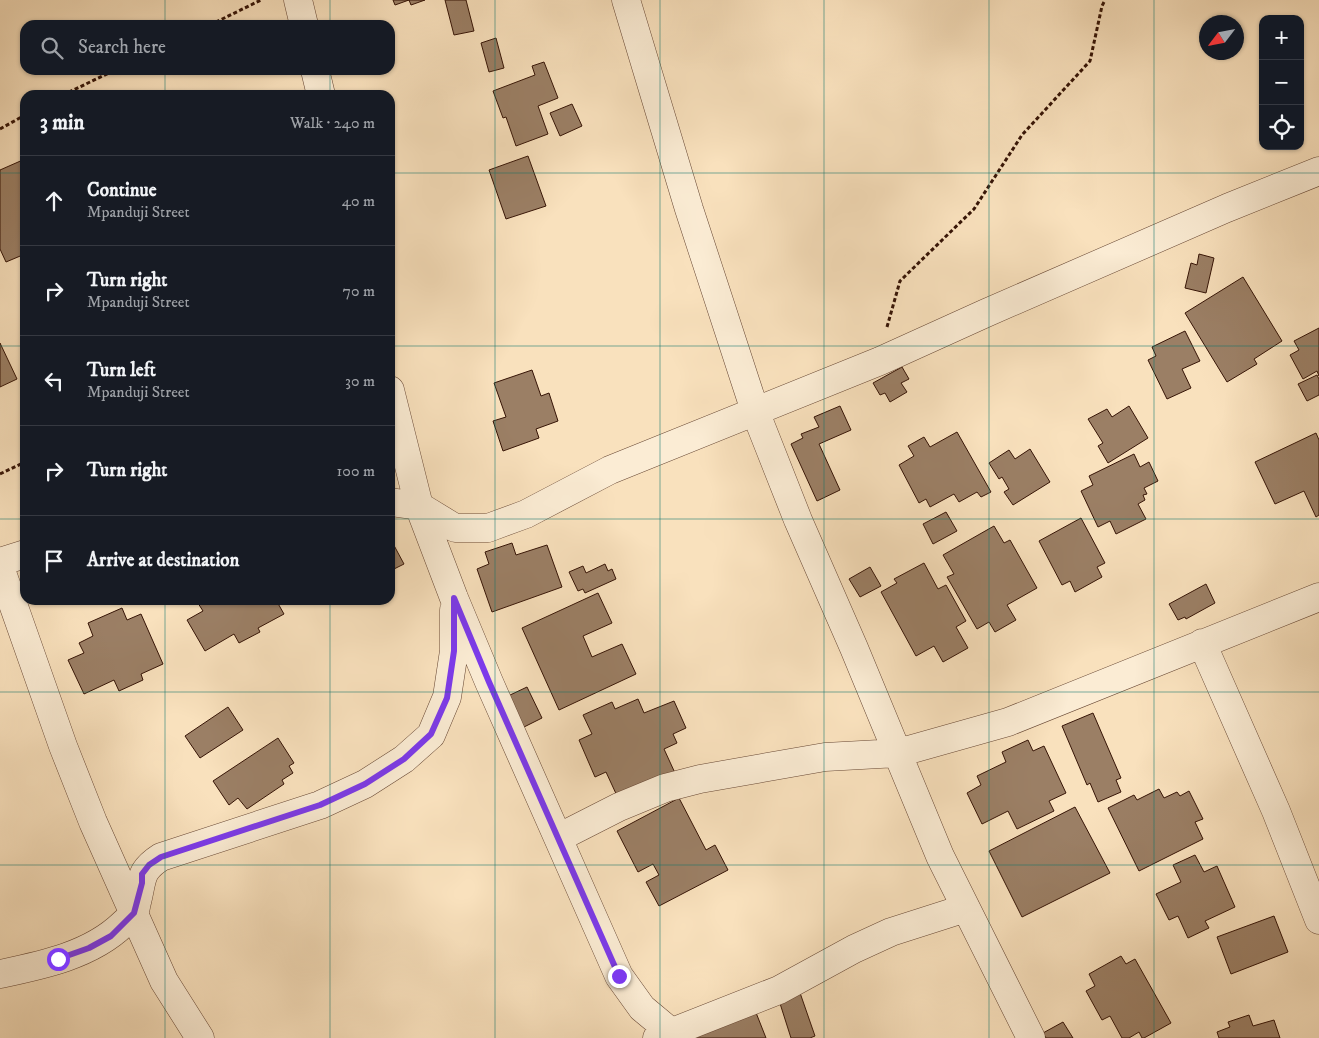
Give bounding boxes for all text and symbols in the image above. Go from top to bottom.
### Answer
north arrow [1199,15,1244,60]
map controls [1259,15,1304,150]
button: + [1259,15,1304,60]
search box [20,20,395,75]
icon: search [38,34,66,62]
text: Search here [78,36,166,59]
button: − [1259,60,1304,105]
button: locate [1259,105,1304,150]
text: 3 min [40,110,85,136]
text: Walk · 240 m [290,113,375,133]
text: Continue [87,179,157,202]
icon: ahead [40,187,68,215]
text: 40 m [342,191,375,211]
text: Mpanduji Street [87,202,190,222]
text: Turn right [87,269,167,292]
icon: right [40,277,68,305]
text: 70 m [343,281,375,301]
text: Mpanduji Street [87,292,190,312]
text: Turn left [87,359,156,382]
icon: left [40,367,68,395]
text: 30 m [345,371,375,391]
text: Mpanduji Street [87,382,190,402]
icon: right [40,457,68,485]
text: Turn right [87,459,167,482]
text: 100 m [337,461,375,481]
icon: arrive [40,547,68,575]
text: Arrive at destination [87,549,239,572]
route start [47,948,70,971]
route end [608,965,631,988]

